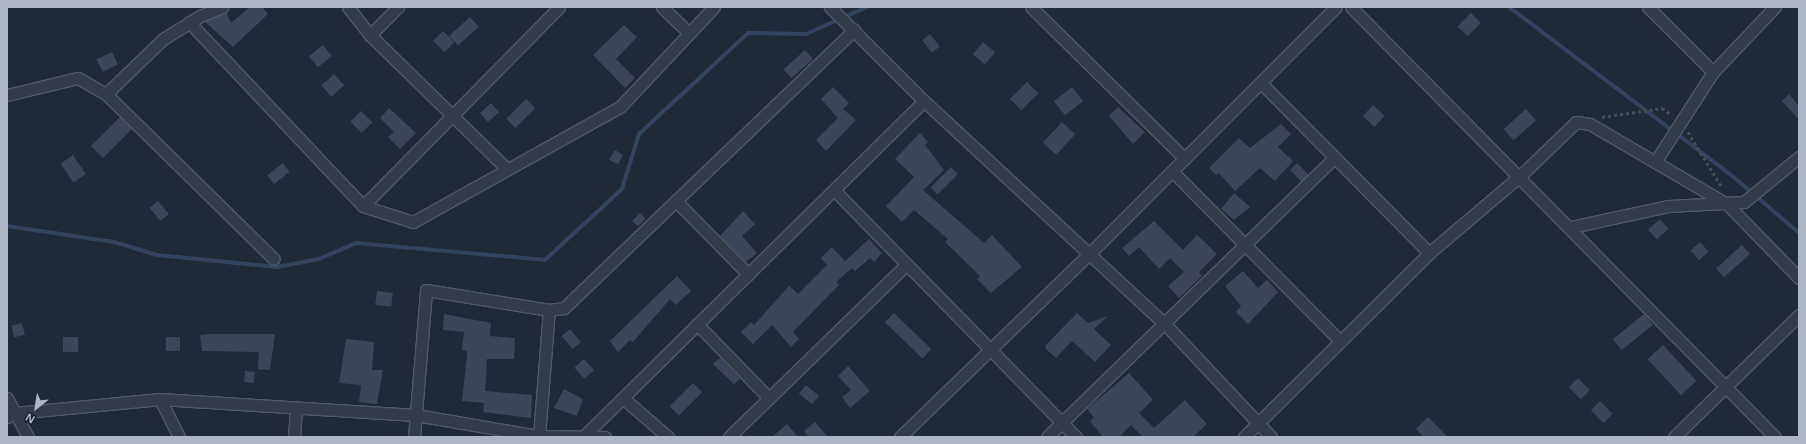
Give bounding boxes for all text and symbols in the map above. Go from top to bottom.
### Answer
north arrow [16,388,56,428]
text: N [22,410,37,428]

